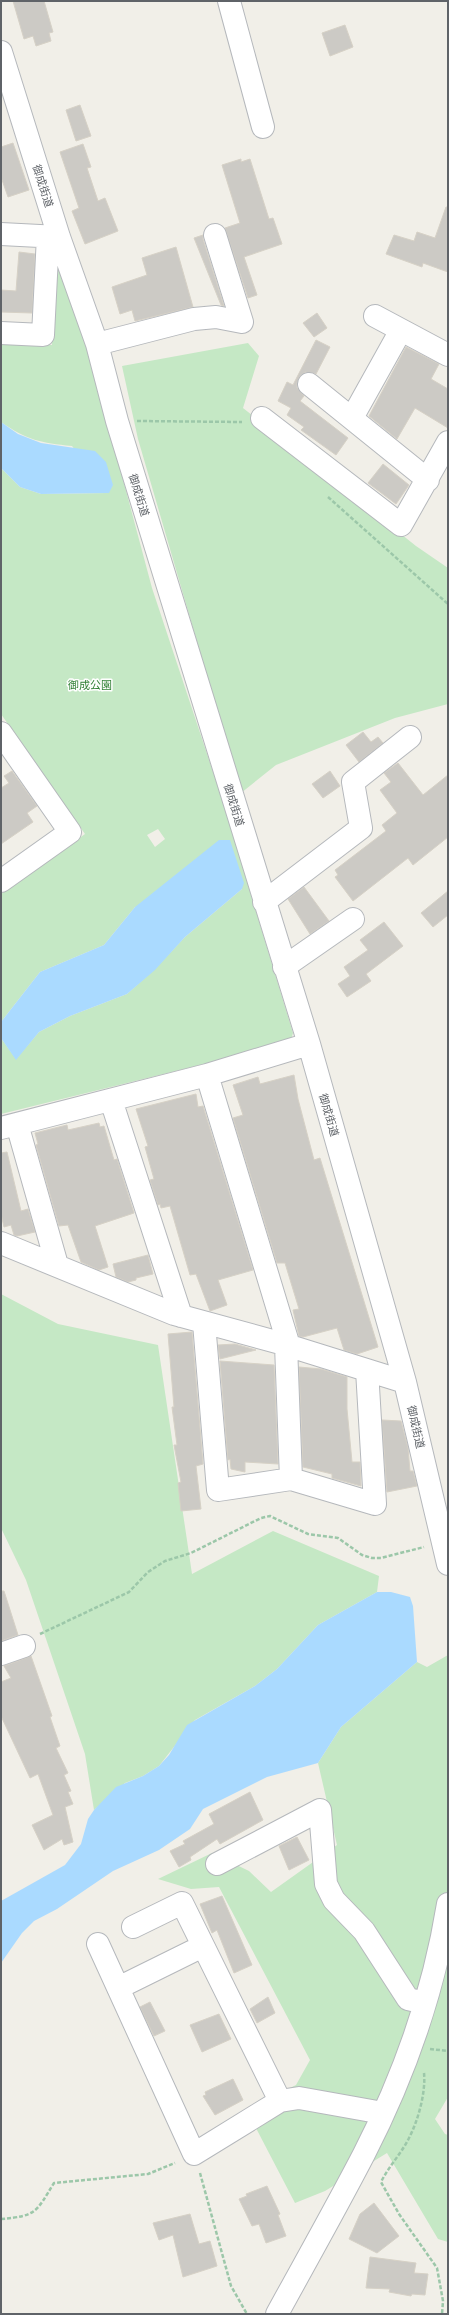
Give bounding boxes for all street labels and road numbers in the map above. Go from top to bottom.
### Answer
street label: 御成街道 [30,162,56,209]
street label: 御成街道 [127,471,152,518]
street label: 御成街道 [222,781,247,828]
street label: 御成街道 [317,1091,342,1138]
street label: 御成街道 [405,1403,428,1450]

